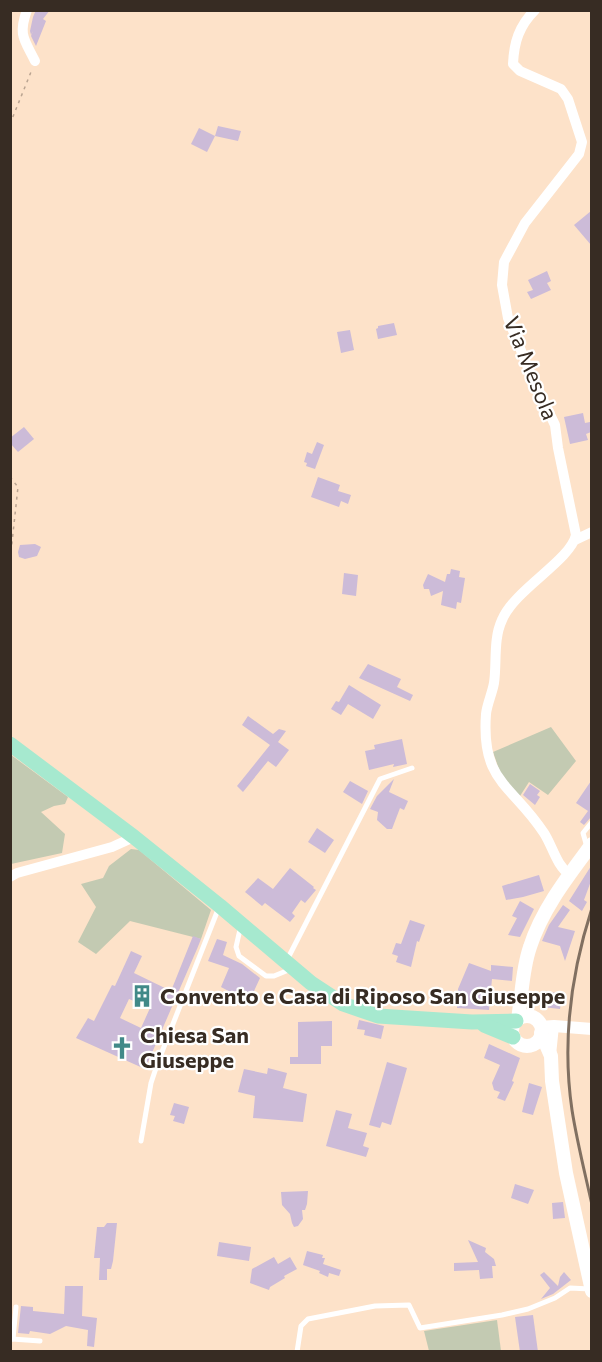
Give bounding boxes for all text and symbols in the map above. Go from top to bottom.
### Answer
street label: Via Mesola [498,312,564,424]
place label: Convento e Casa di Riposo San Giuseppe [160,982,565,1009]
building icon: Convento e Casa di Riposo San Giuseppe [129,983,155,1009]
place label: Chiesa San Giuseppe [140,1021,249,1073]
church icon: Chiesa San Giuseppe [109,1035,135,1061]

